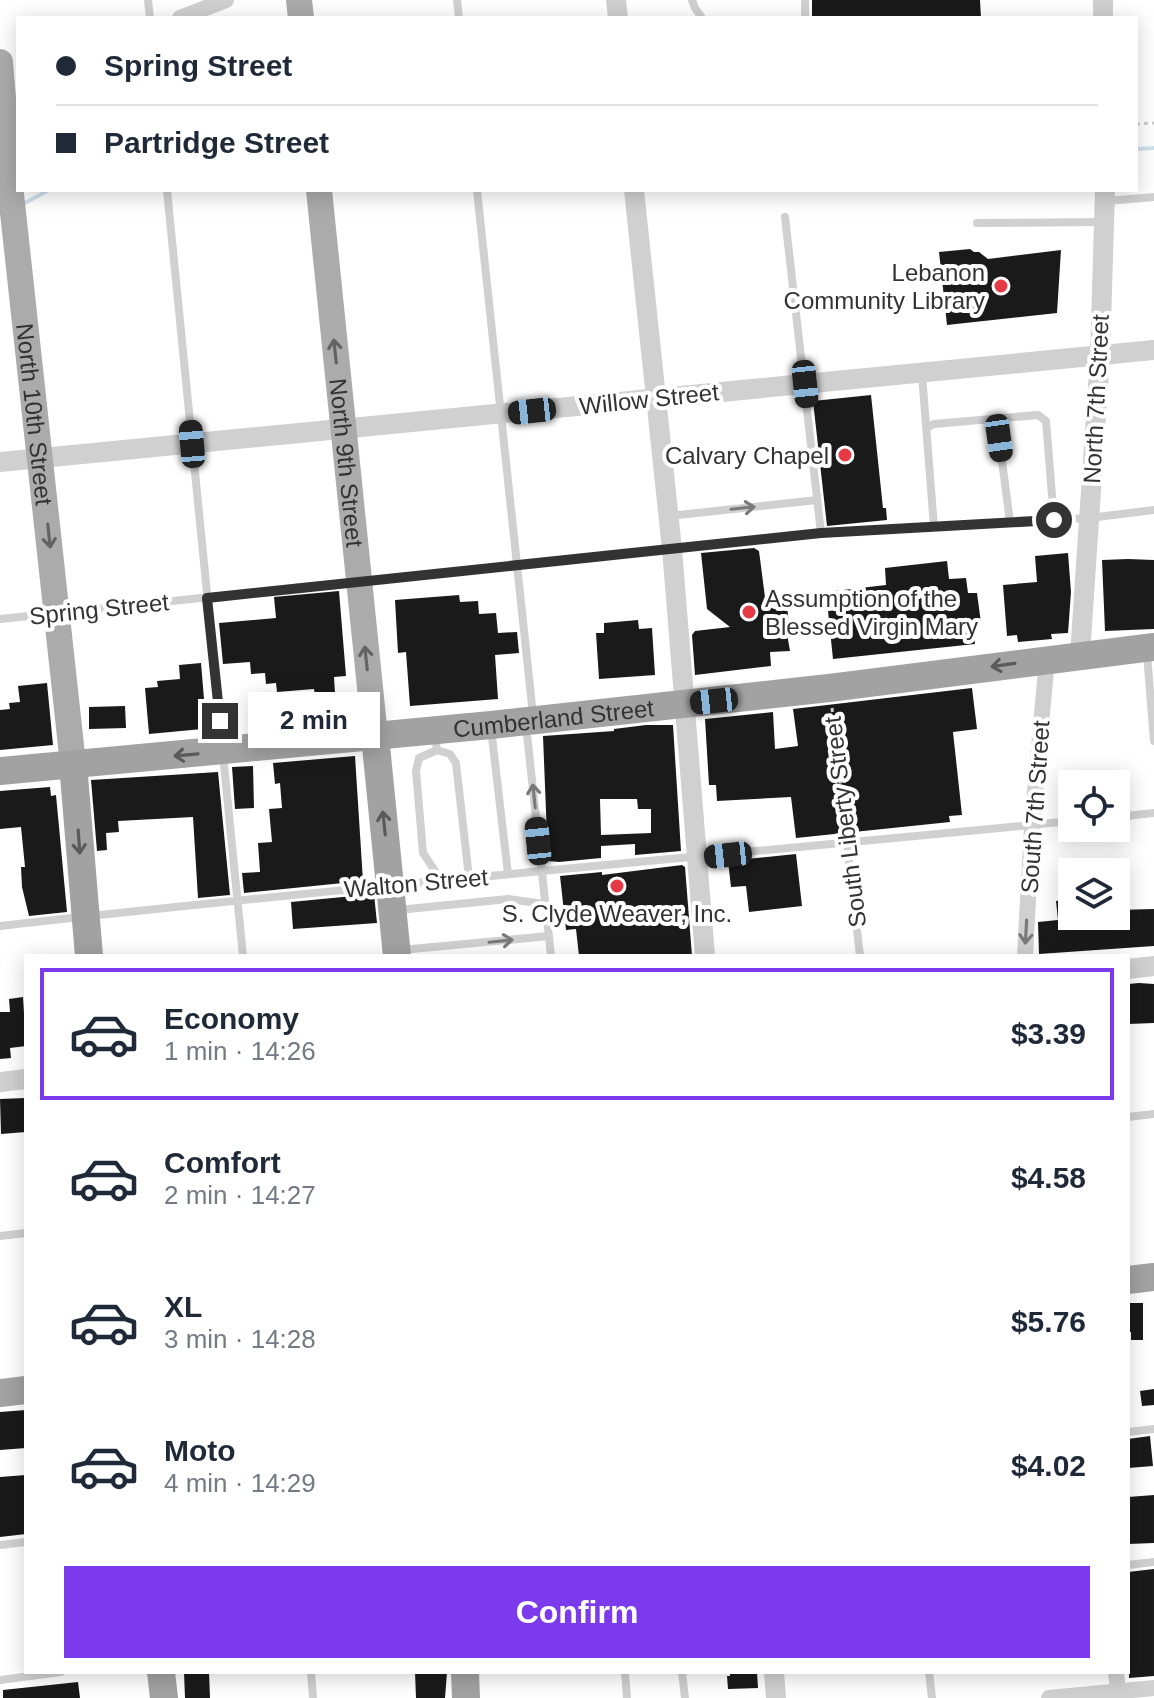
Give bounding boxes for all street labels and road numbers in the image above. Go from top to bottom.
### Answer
street label: North 7th Street [1078,313,1114,484]
street label: North 10th Street [12,322,58,507]
street label: North 9th Street [325,377,369,549]
street label: Willow Street [578,378,720,420]
street label: Spring Street [28,588,170,630]
street label: Cumberland Street [452,694,655,742]
street label: South Liberty Street [819,715,871,929]
street label: South 7th Street [1015,719,1055,894]
street label: Walton Street [343,863,489,903]

